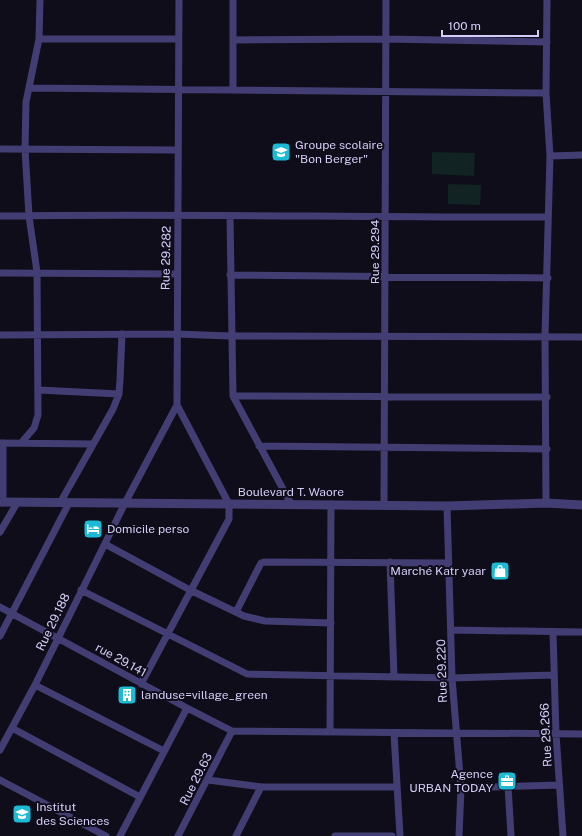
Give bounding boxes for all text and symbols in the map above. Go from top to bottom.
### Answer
scale bar [442,12,538,38]
text: 100 m [448,19,481,33]
place label: Groupe scolaire "Bon Berger" [295,138,383,166]
school or university icon: Groupe scolaire "Bon Berger" [270,141,292,163]
street label: Rue 29.294 [368,219,382,284]
street label: Rue 29.282 [158,226,174,290]
street label: Boulevard T. Waore [238,485,344,499]
hotel icon: Domicile perso [82,518,104,540]
place label: Domicile perso [107,522,190,536]
shop icon: Marché Katr yaar [489,560,511,582]
place label: Marché Katr yaar [390,564,486,578]
street label: Rue 29.188 [33,591,73,653]
street label: Rue 29.220 [434,639,450,703]
street label: rue 29.141 [93,640,149,680]
building icon: landuse=village_green [116,684,138,706]
place label: landuse=village_green [141,688,268,702]
street label: Rue 29.266 [537,703,555,767]
street label: Rue 29.63 [177,750,215,808]
place label: Agence URBAN TODAY [409,767,494,795]
office icon: Agence URBAN TODAY [496,770,518,792]
place label: Institut des Sciences [36,800,109,828]
school or university icon: Institut des Sciences [11,803,33,825]

